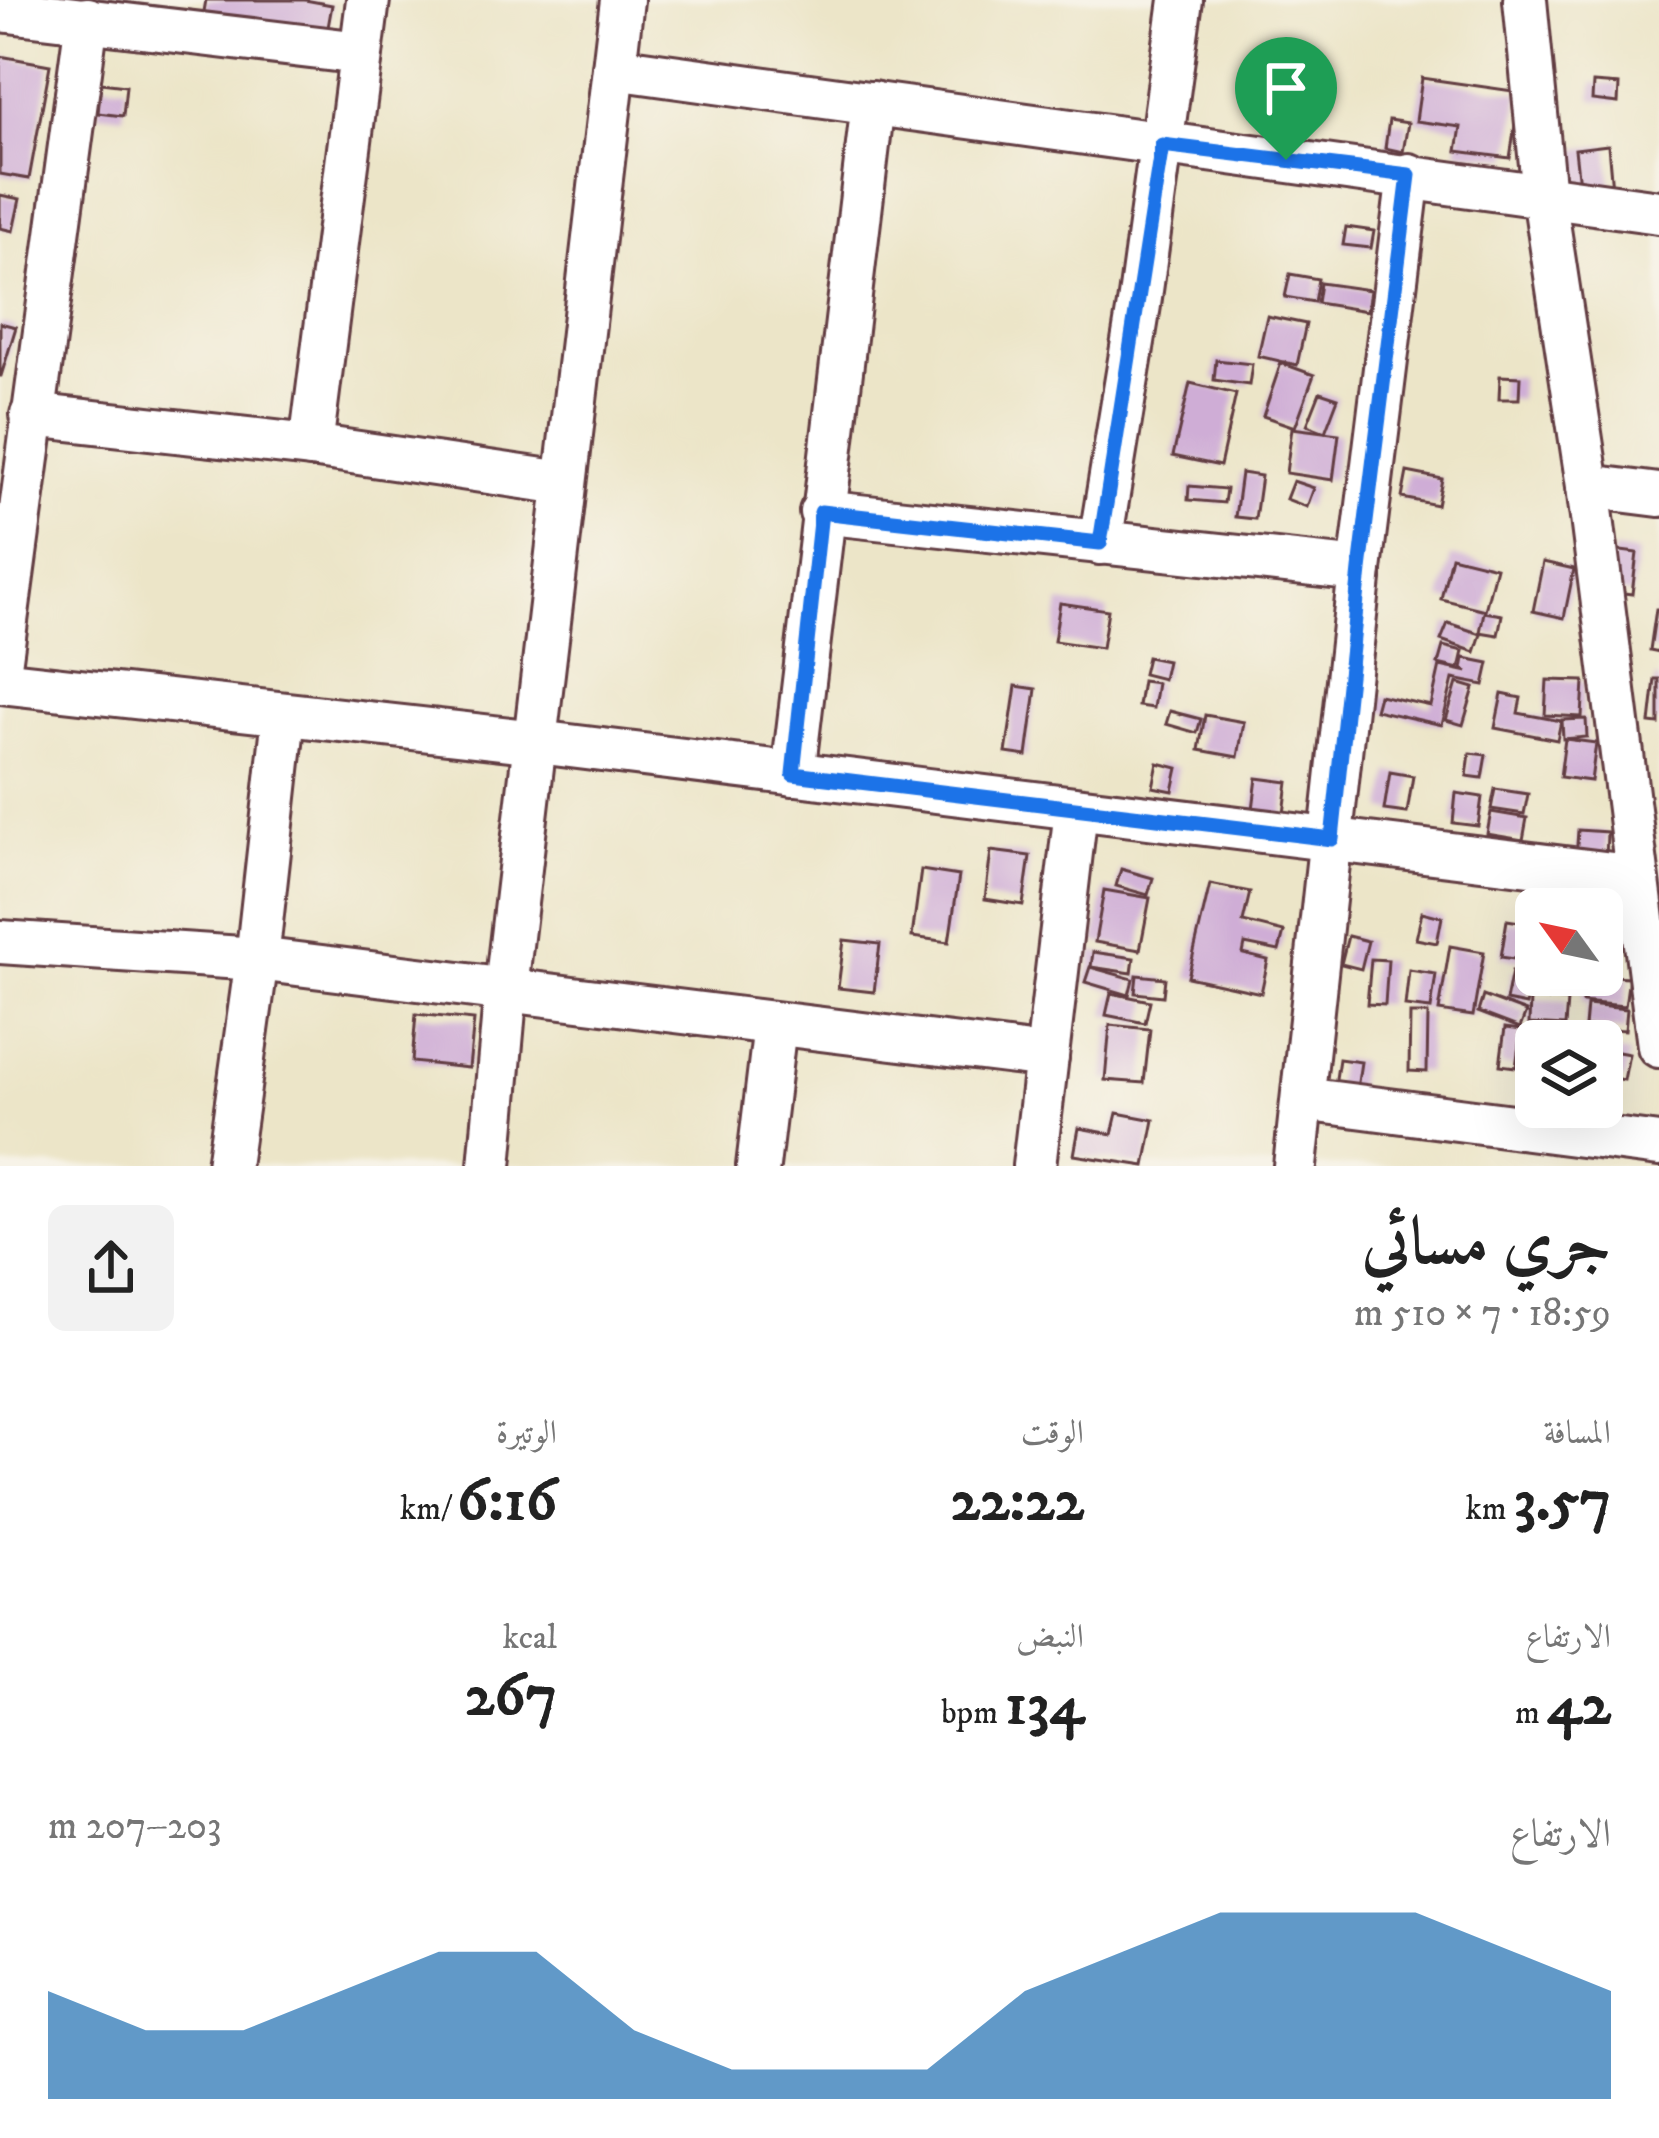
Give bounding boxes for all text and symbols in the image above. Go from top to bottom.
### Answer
pin [1235,37,1337,160]
icon: arrive [1253,55,1319,121]
north arrow [1515,888,1623,996]
map controls [1515,888,1623,1128]
button: layers [1515,1020,1623,1128]
text: جري مسائي [1362,1203,1611,1285]
button: share [48,1205,174,1331]
text: 18:59 · 7 × 510 m [1354,1289,1611,1338]
text: الوتيرة [496,1413,557,1454]
text: الوقت [1021,1413,1084,1454]
text: المسافة [1544,1413,1611,1454]
text: 6:16 [457,1464,557,1539]
text: 22:22 [950,1464,1084,1539]
text: 3.57 [1514,1464,1611,1539]
text: /km [400,1489,457,1530]
text: km [1465,1489,1514,1530]
text: النبض [1016,1617,1084,1658]
text: الارتفاع [1525,1617,1611,1658]
text: kcal [503,1618,557,1659]
text: 267 [465,1659,557,1734]
text: 134 [1005,1668,1084,1743]
text: 42 [1547,1668,1611,1743]
text: bpm [941,1693,1005,1734]
text: m [1515,1693,1547,1734]
text: 203–207 m [48,1802,222,1851]
text: الارتفاع [1510,1810,1611,1859]

